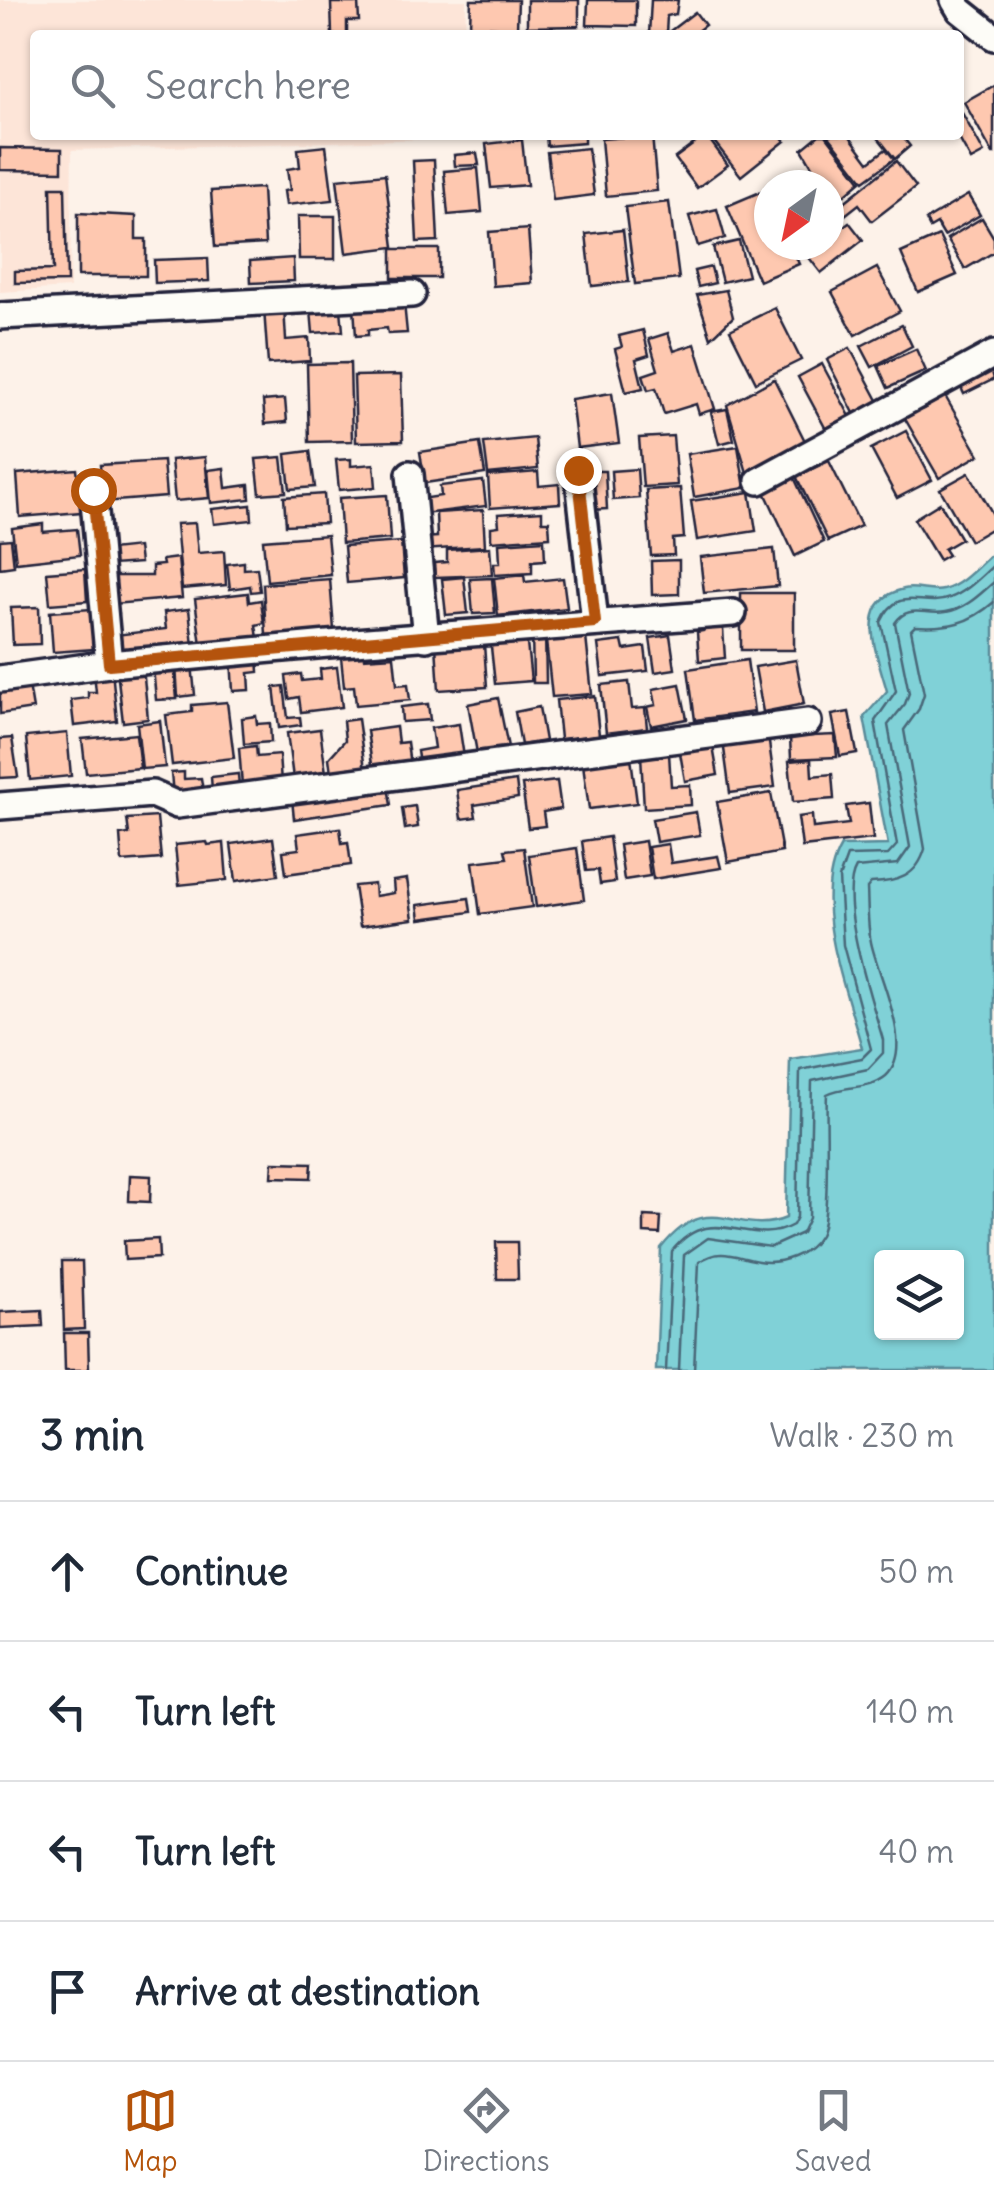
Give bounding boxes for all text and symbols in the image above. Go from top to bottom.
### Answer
search box [30,30,964,140]
icon: search [65,58,120,113]
text: Search here [145,62,351,109]
north arrow [754,170,844,260]
route end [556,448,602,494]
route start [71,468,117,514]
map controls [874,1250,964,1340]
button: layers [874,1250,964,1340]
text: 3 min [40,1409,144,1461]
text: Walk · 230 m [769,1415,954,1456]
icon: ahead [40,1544,95,1599]
text: Continue [135,1548,288,1595]
text: 50 m [879,1551,954,1592]
icon: left [40,1684,95,1739]
text: Turn left [135,1688,275,1735]
text: 140 m [866,1691,954,1732]
icon: left [40,1824,95,1879]
text: Turn left [135,1828,275,1875]
text: 40 m [879,1831,954,1872]
icon: arrive [40,1964,95,2019]
text: Arrive at destination [135,1968,480,2015]
tab: Map [123,2083,178,2179]
tab: Directions [423,2083,549,2179]
tab: Saved [795,2083,871,2179]

